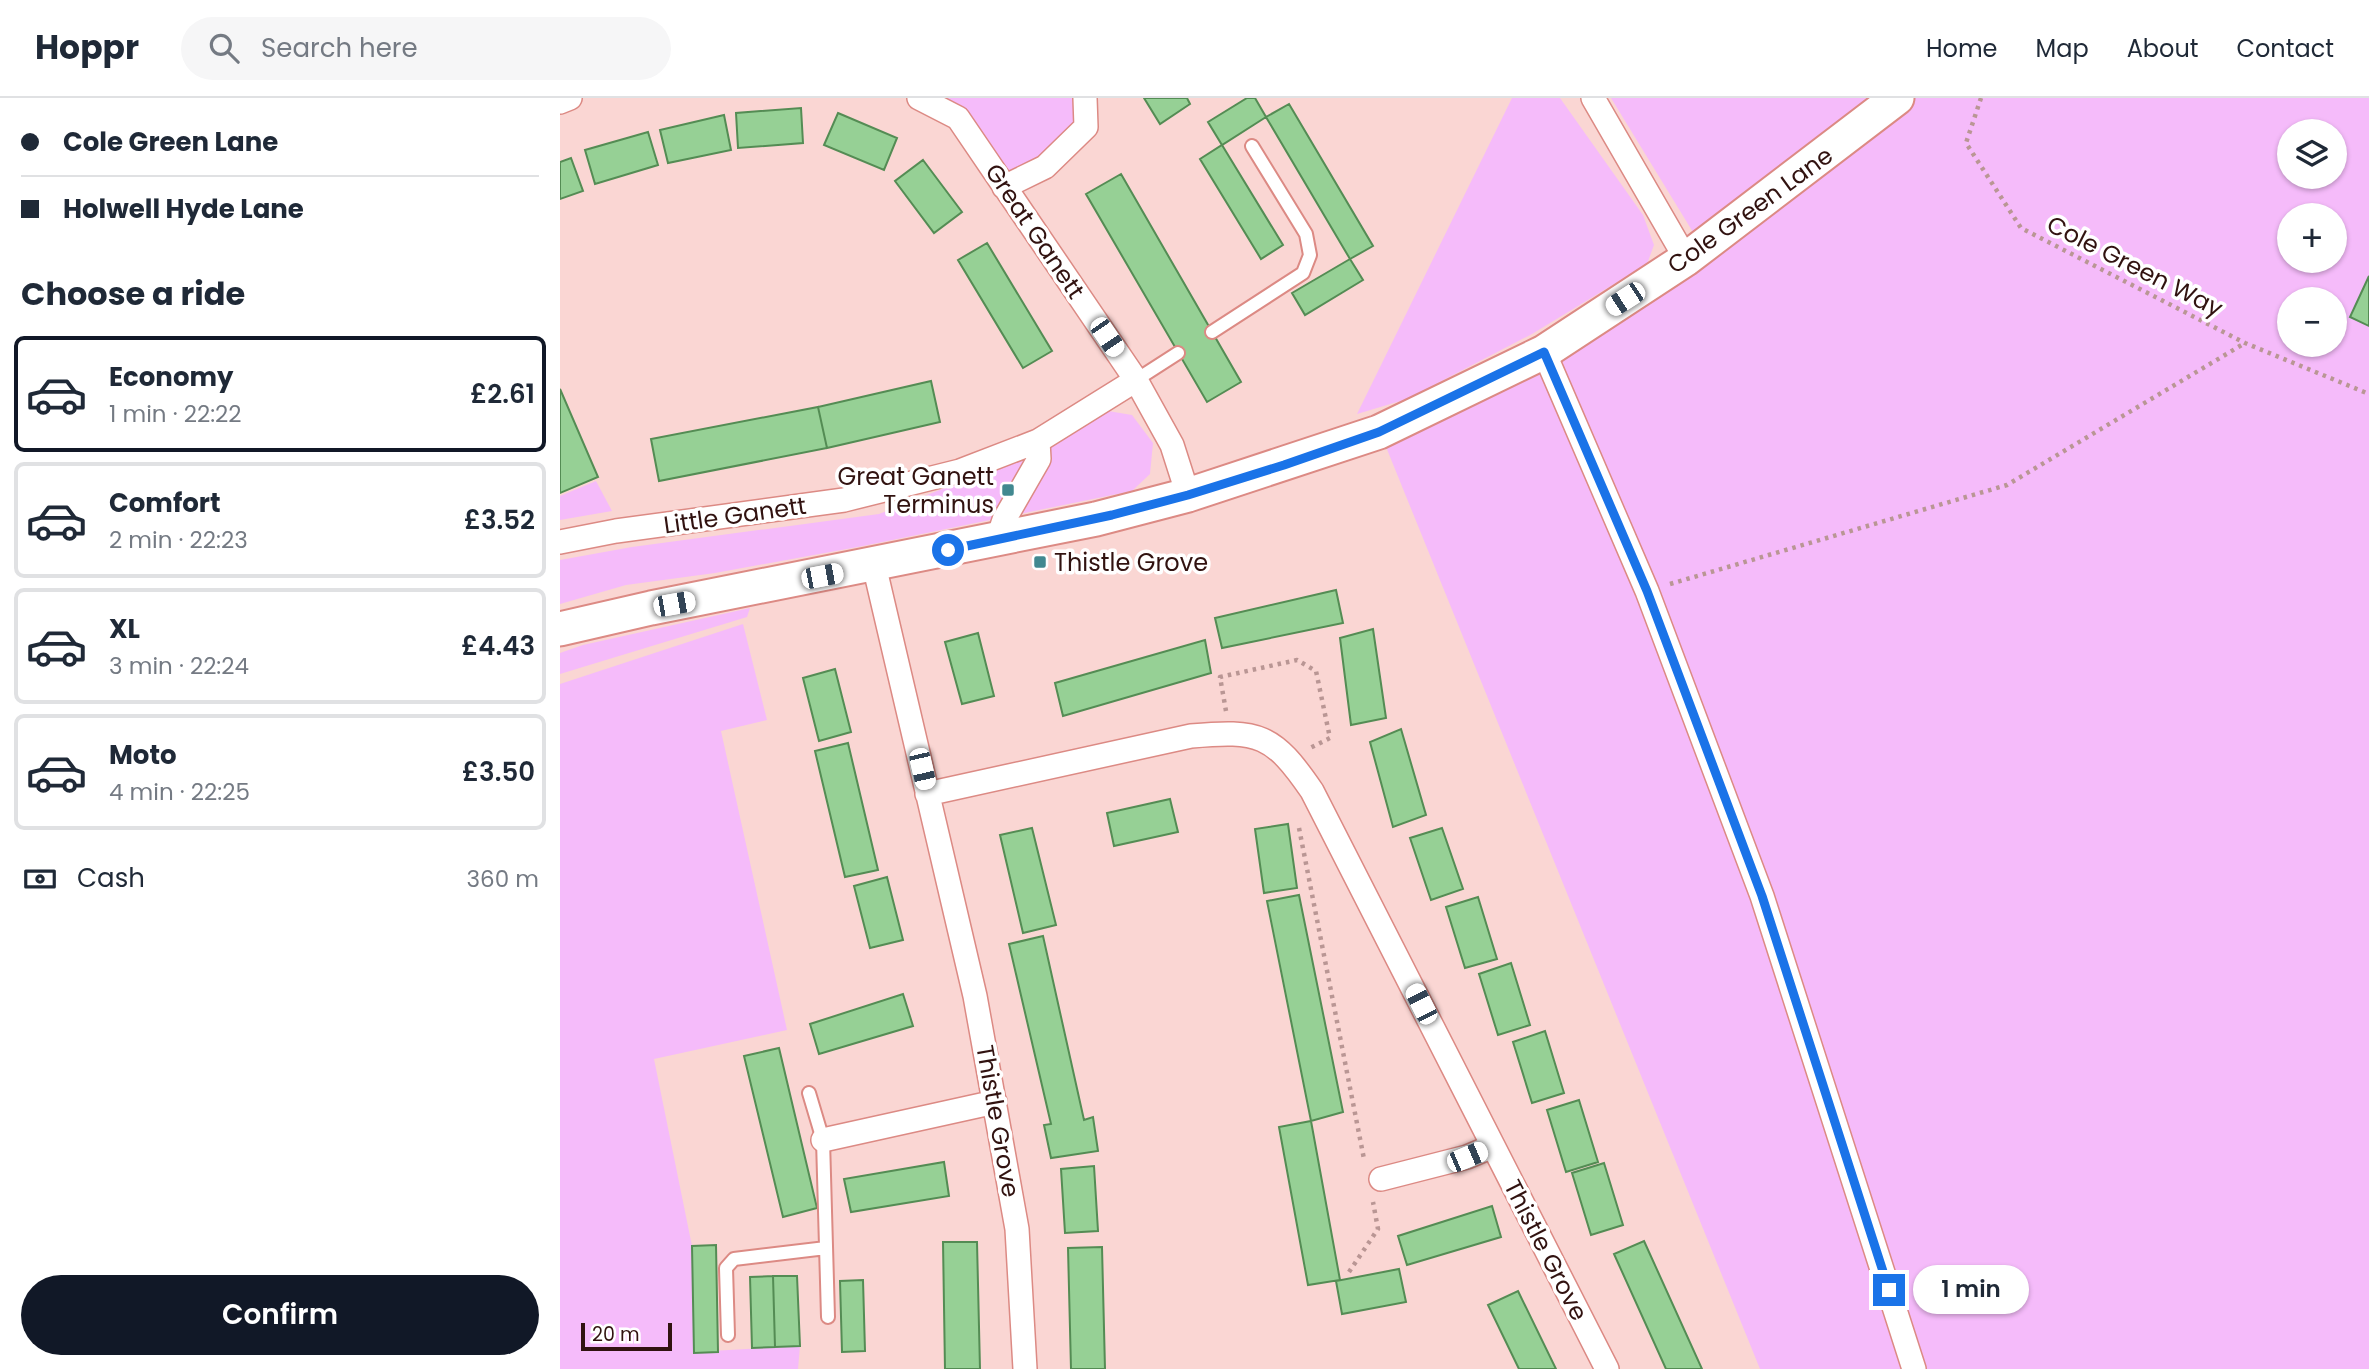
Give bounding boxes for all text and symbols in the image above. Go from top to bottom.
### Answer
search box [181,17,671,80]
text: Hoppr [35,24,139,71]
icon: search [205,29,243,67]
text: Search here [261,30,418,66]
text: Home [1926,32,1998,65]
text: Map [2036,32,2089,65]
text: About [2127,32,2198,65]
text: Contact [2236,32,2334,65]
map controls [2277,119,2347,357]
button: layers [2277,119,2347,189]
text: Cole Green Lane [63,124,278,160]
street label: Cole Green Lane [1661,139,1839,281]
street label: Great Ganett [978,157,1092,305]
text: Holwell Hyde Lane [63,191,304,227]
button: + [2277,203,2347,273]
street label: Cole Green Way [2041,207,2229,325]
text: Choose a ride [21,271,245,316]
car [1602,279,1649,319]
button: − [2277,287,2347,357]
car [1087,314,1128,360]
text: Economy [109,359,233,395]
icon: car [25,363,88,426]
text: £2.61 [470,376,535,412]
text: 1 min · 22:22 [109,398,242,430]
place label: Great Ganett Terminus [838,460,994,521]
marker: Great Ganett Terminus [1000,482,1016,498]
text: Comfort [109,485,221,521]
icon: car [25,489,88,552]
street label: Little Ganett [662,489,808,541]
text: £3.52 [464,502,535,538]
text: 2 min · 22:23 [109,524,248,556]
route start [932,534,964,566]
place label: Thistle Grove [1054,546,1208,579]
marker: Thistle Grove [1032,554,1048,570]
car [800,562,845,590]
car [652,590,697,618]
text: XL [109,611,140,647]
icon: car [25,615,88,678]
text: £4.43 [461,628,535,664]
text: 3 min · 22:24 [109,650,249,682]
text: Moto [109,737,177,773]
icon: car [25,741,88,804]
car [908,746,937,792]
text: £3.50 [462,754,535,790]
text: 4 min · 22:25 [109,776,250,808]
icon: cash [21,860,59,898]
text: Cash [77,860,145,896]
text: 360 m [467,863,539,895]
car [1403,981,1440,1027]
street label: Thistle Grove [968,1042,1028,1200]
car [1444,1139,1491,1175]
street label: Thistle Grove [1496,1174,1596,1326]
callout: 1 min [1914,1266,2029,1314]
text: 1 min [1941,1273,2001,1305]
route end [1873,1274,1905,1306]
button: Confirm [21,1275,539,1355]
scale bar [581,1320,672,1352]
text: 20 m [592,1321,640,1348]

